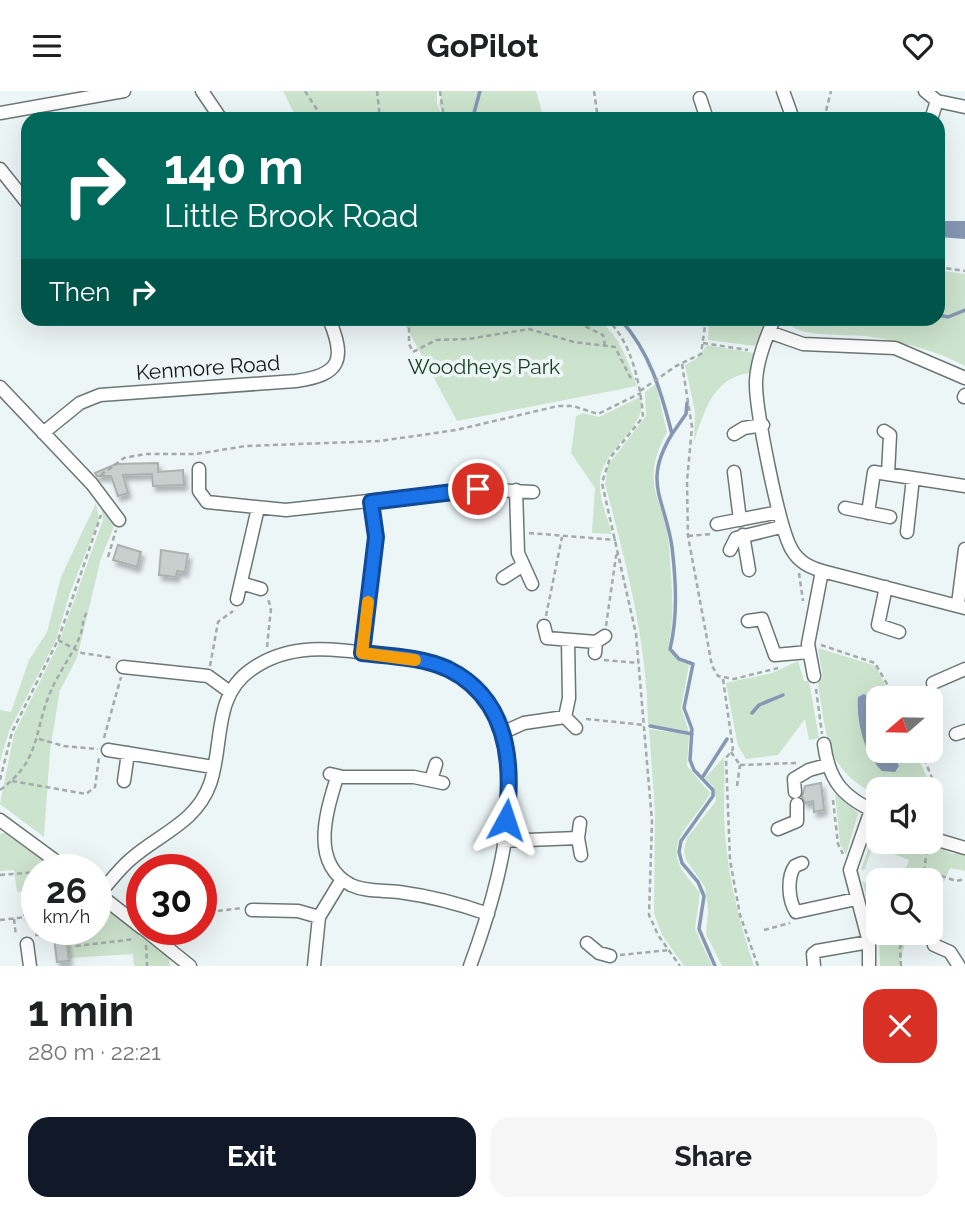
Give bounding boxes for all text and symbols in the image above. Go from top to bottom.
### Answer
icon: menu [28,27,66,65]
text: GoPilot [427,27,538,64]
icon: heart [899,27,937,65]
text: 140 m [164,138,304,195]
icon: right [49,140,140,231]
text: Little Brook Road [164,197,419,234]
icon: right [124,273,162,311]
text: Then [49,277,110,307]
street label: Kenmore Road [135,350,281,385]
park label: Woodheys Park [408,354,560,379]
pin [448,459,508,519]
icon: arrive [459,470,497,508]
north arrow [866,686,943,763]
map controls [866,686,943,945]
button: sound [866,777,943,854]
position arrow [469,783,543,857]
speed limit sign: 30 [126,854,217,945]
button: search [866,868,943,945]
text: 26 [46,870,87,911]
text: km/h [43,906,90,927]
text: 1 min [28,987,134,1036]
button: close [863,989,937,1063]
text: 280 m · 22:21 [28,1038,161,1065]
button: Exit [28,1117,476,1197]
button: Share [490,1117,937,1197]

